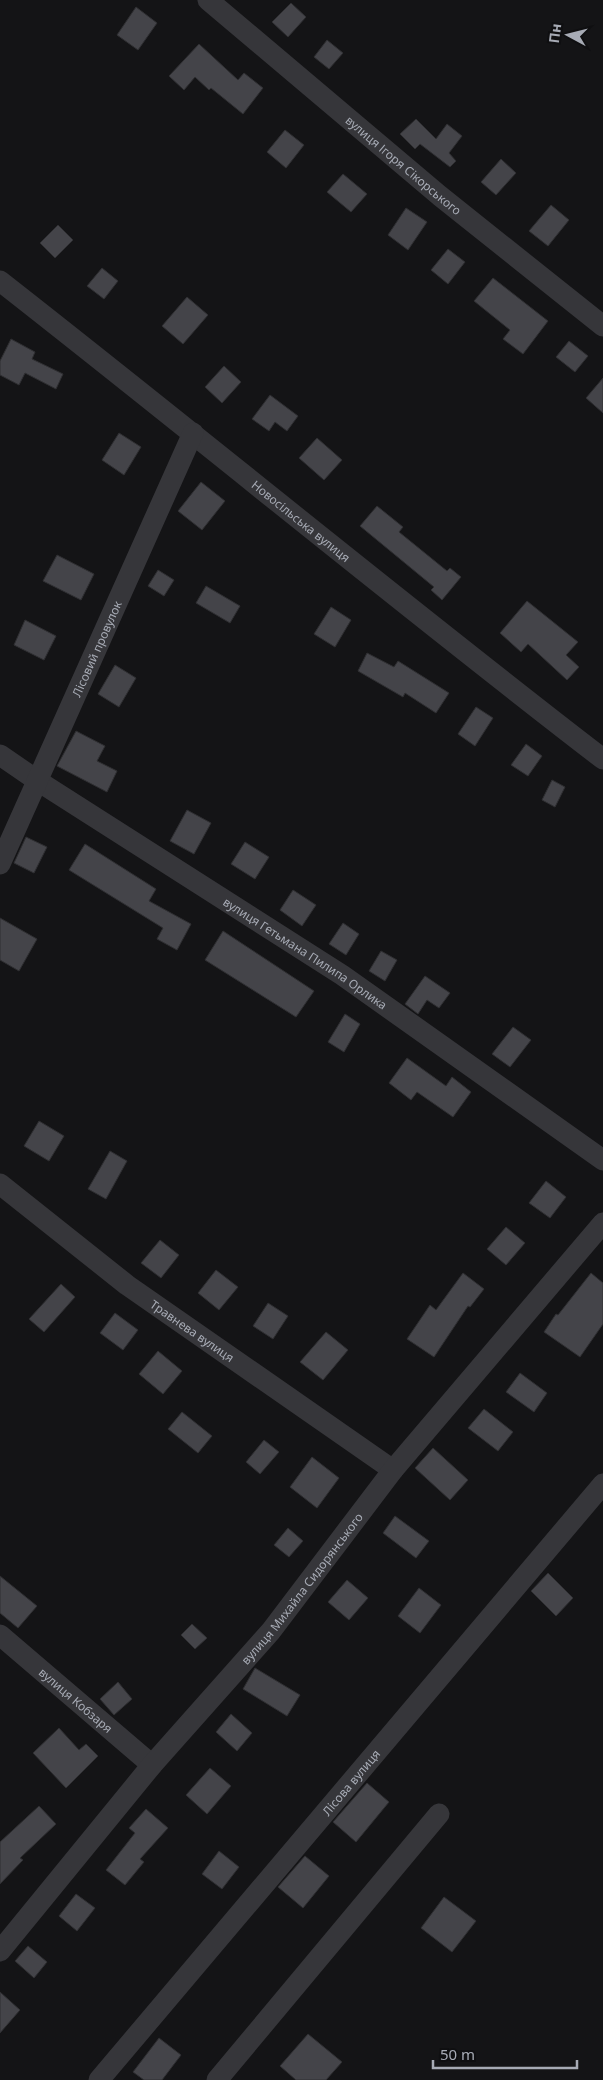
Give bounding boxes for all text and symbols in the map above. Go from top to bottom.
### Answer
north arrow [543,10,593,60]
text: Пн [544,22,565,44]
street label: вулиця Ігоря Сікорського [342,111,465,219]
street label: Новосільська вулиця [248,476,354,566]
street label: Лісовий провулок [68,597,126,699]
street label: вулиця Гетьмана Пилипа Орлика [220,893,391,1013]
street label: Травнева вулиця [147,1295,238,1366]
street label: вулиця Михайла Сидорянського [237,1509,366,1668]
street label: вулиця Кобзаря [35,1664,117,1736]
street label: Лісова вулиця [318,1745,384,1819]
scale bar [433,2038,577,2070]
text: 50 m [440,2044,475,2064]

